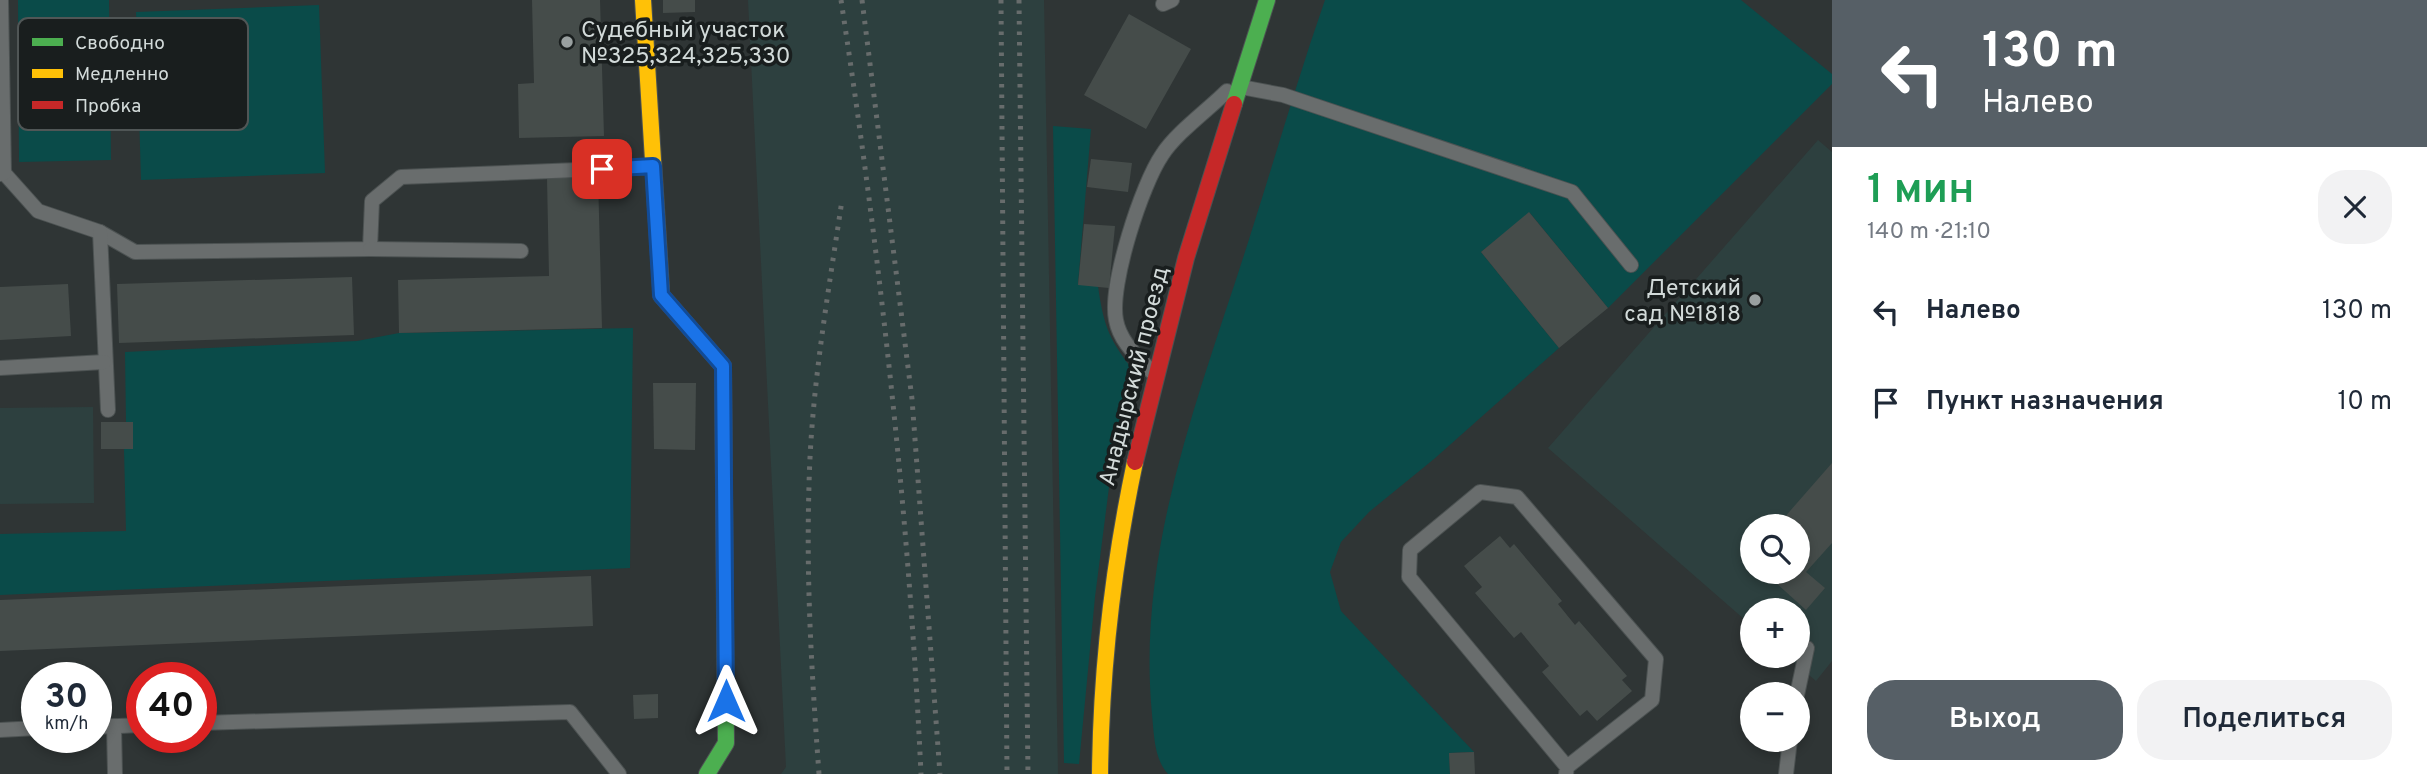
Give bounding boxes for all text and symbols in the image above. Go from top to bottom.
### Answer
place label: Судебный участок №325,324,325,330 [581,17,790,72]
legend [18,18,248,130]
text: 130 m [1982,23,2118,85]
icon: left [1867,28,1958,119]
text: Свободно [75,32,165,56]
marker: Судебный участок №325,324,325,330 [559,34,575,50]
text: Медленно [75,63,169,87]
text: Налево [1982,84,2094,124]
text: Пробка [75,95,141,119]
pin [572,139,632,199]
icon: arrive [583,150,621,188]
text: 1 мин [1867,165,1974,218]
button: close [2318,170,2392,244]
text: 140 m · 21:10 [1867,218,1991,247]
street label: Анадырский проезд [1094,264,1177,489]
place label: Детский сад №1818 [1624,275,1741,330]
marker: Детский сад №1818 [1747,292,1763,308]
icon: left [1867,293,1905,331]
text: Налево [1926,295,2021,328]
text: 130 m [2322,295,2392,328]
icon: arrive [1867,384,1905,422]
text: Пункт назначения [1926,386,2164,419]
text: 10 m [2337,386,2392,419]
map controls [1740,514,1810,752]
button: search [1740,514,1810,584]
button: + [1740,598,1810,668]
speed limit sign: 40 [126,662,217,753]
position arrow [689,664,763,738]
text: 30 [45,676,88,720]
button: Выход [1867,680,2123,760]
button: Поделиться [2137,680,2392,760]
button: − [1740,682,1810,752]
text: km/h [45,713,88,736]

